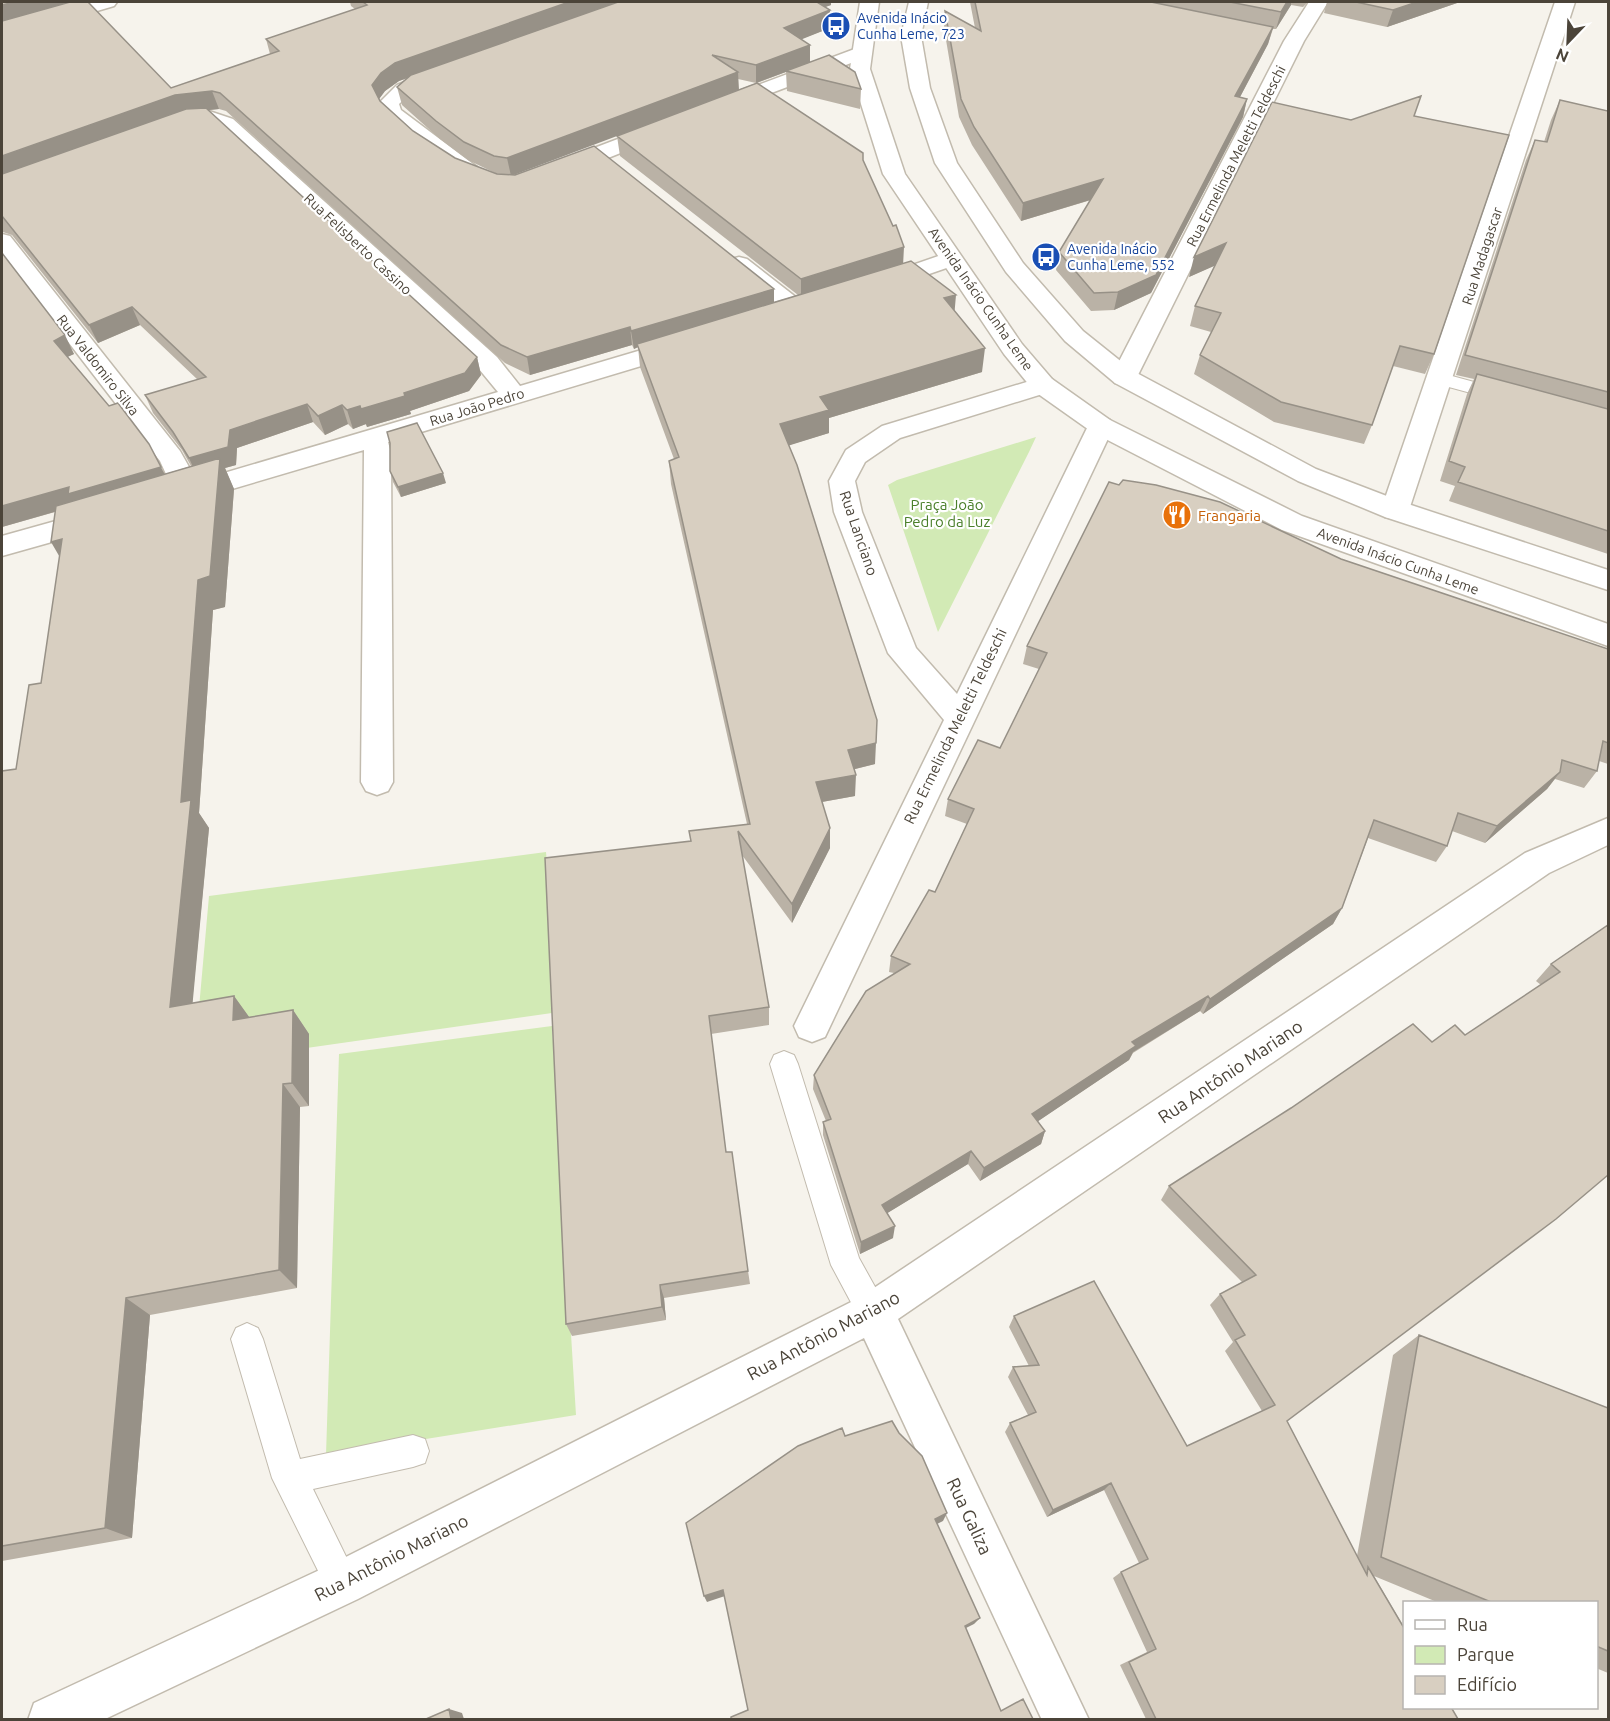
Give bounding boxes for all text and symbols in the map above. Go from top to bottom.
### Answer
bus stop icon: Avenida Inácio Cunha Leme, 723 [820,10,852,42]
place label: Avenida Inácio Cunha Leme, 723 [857,10,965,42]
north arrow [1538,12,1598,72]
text: N [1553,45,1571,66]
street label: Rua Ermelinda Meletti Teldeschi [1183,63,1289,249]
street label: Rua Felisberto Cassino [301,190,415,298]
street label: Rua Madagascar [1459,204,1506,307]
street label: Avenida Inácio Cunha Leme [925,224,1037,374]
bus stop icon: Avenida Inácio Cunha Leme, 552 [1030,241,1062,273]
place label: Avenida Inácio Cunha Leme, 552 [1067,241,1175,273]
street label: Rua Valdomiro Silva [54,311,142,419]
street label: Rua João Pedro [428,385,526,429]
street label: Rua Lanciano [837,488,881,578]
park label: Praça João Pedro da Luz [904,496,990,530]
restaurant icon: Frangaria [1161,499,1193,531]
place label: Frangaria [1198,507,1261,524]
street label: Avenida Inácio Cunha Leme [1315,524,1481,598]
street label: Rua Ermelinda Meletti Teldeschi [900,625,1010,827]
street label: Rua Antônio Mariano [1154,1015,1306,1127]
street label: Rua Antônio Mariano [743,1286,903,1384]
street label: Rua Galiza [943,1474,997,1558]
street label: Rua Antônio Mariano [311,1510,471,1604]
legend [1403,1601,1598,1709]
text: Rua [1457,1614,1488,1634]
text: Parque [1457,1644,1514,1664]
text: Edifício [1457,1674,1517,1694]

